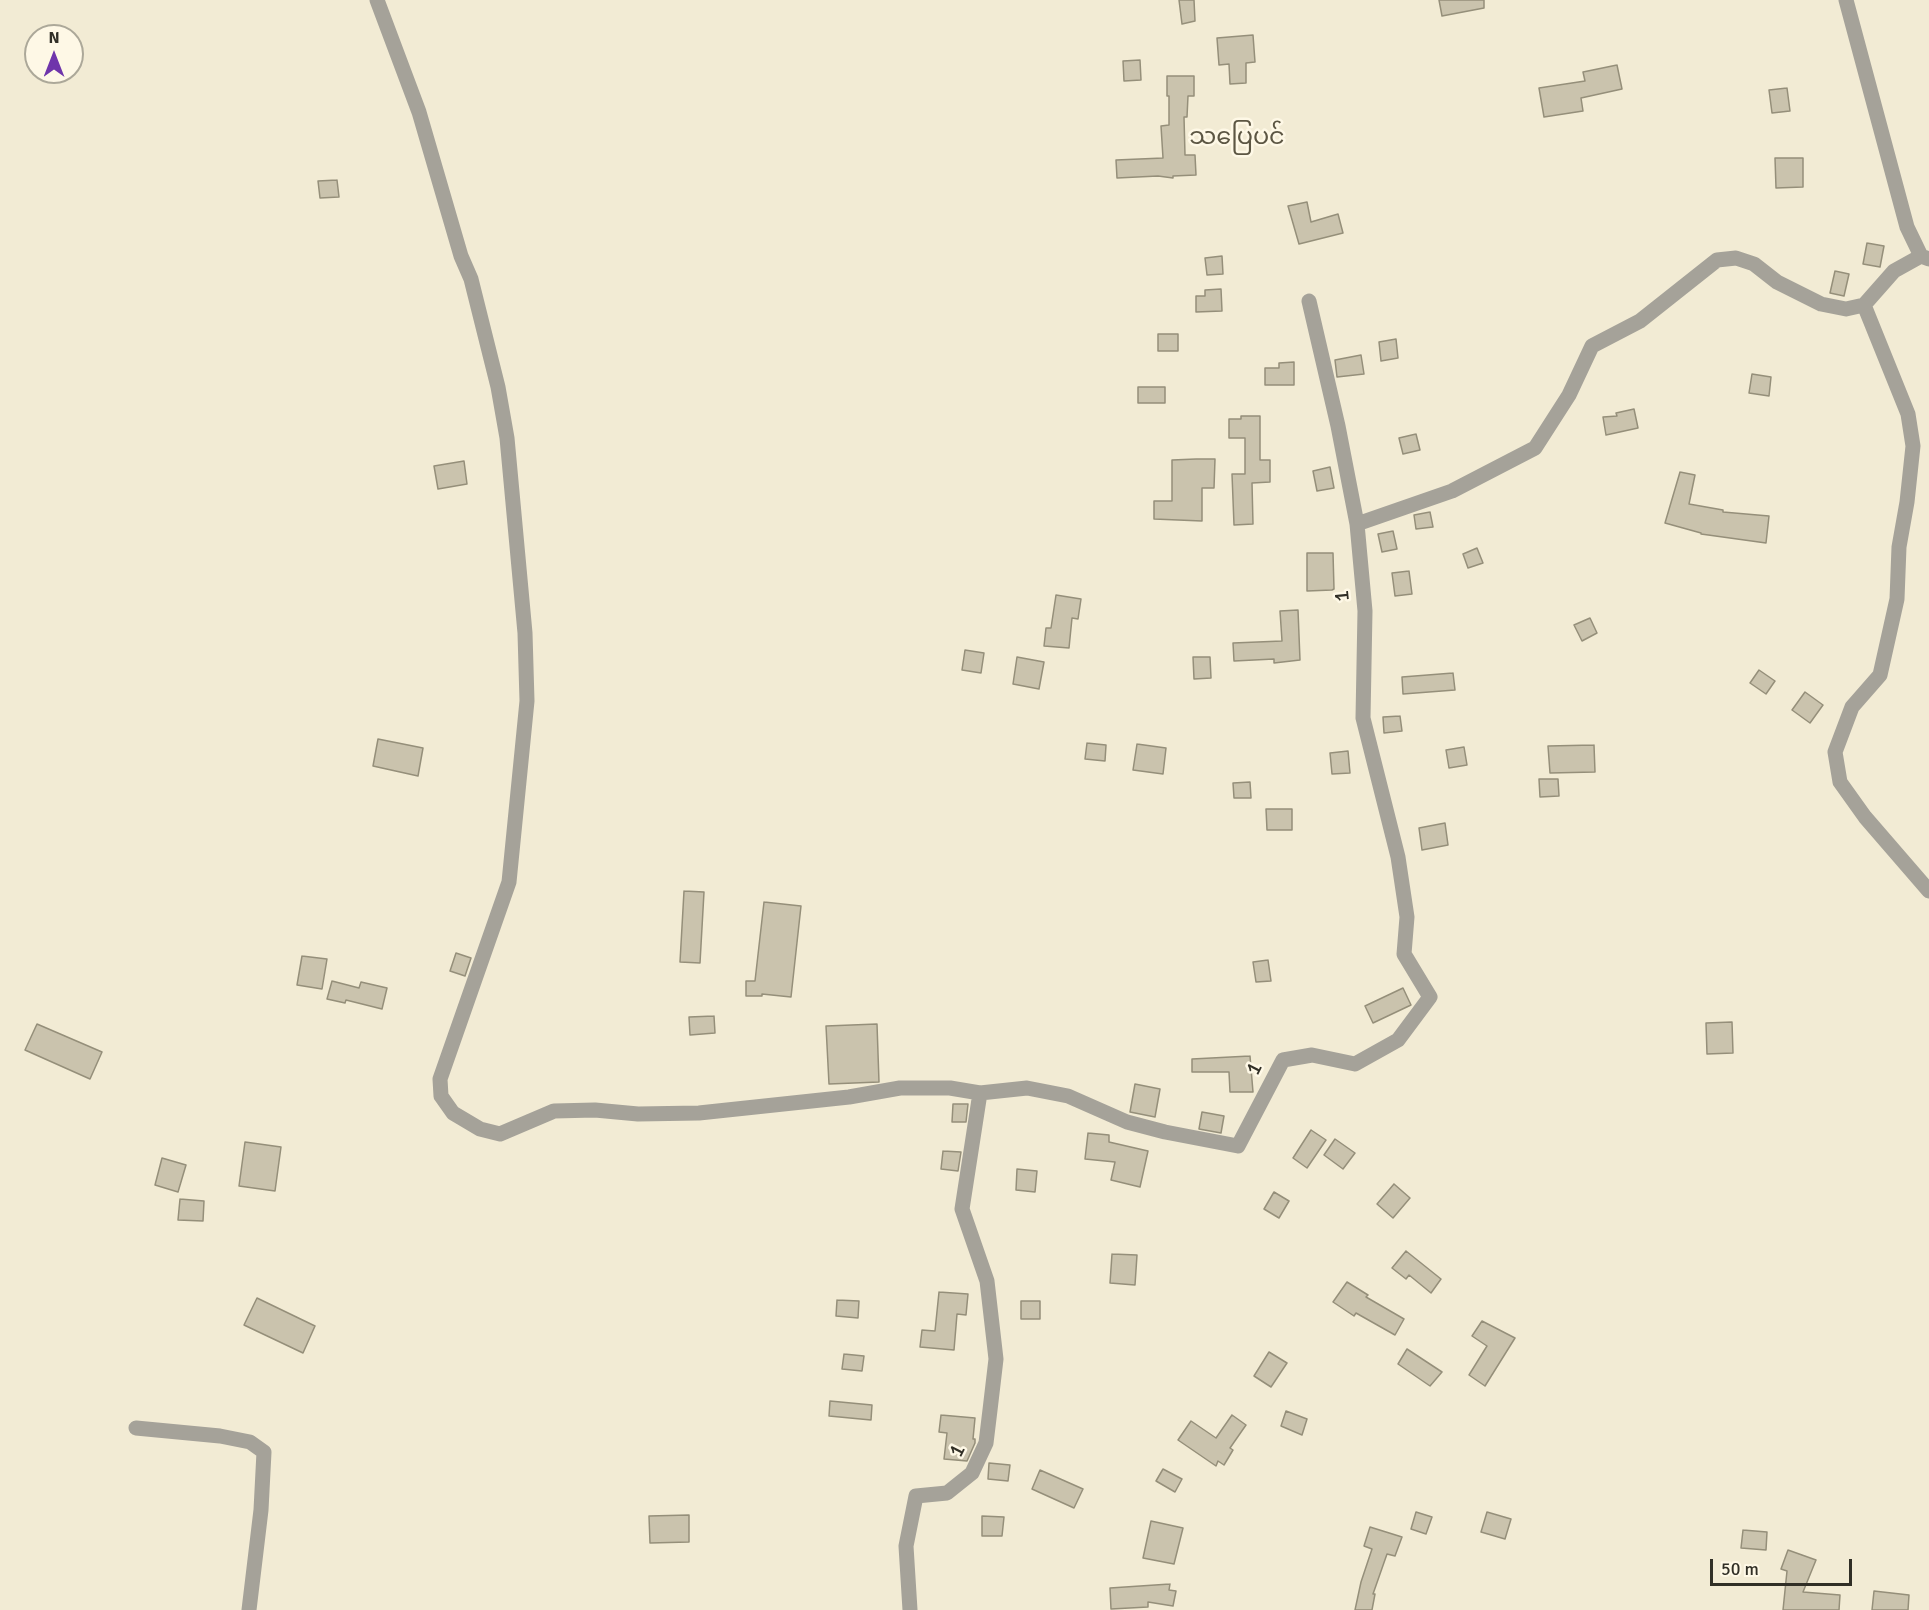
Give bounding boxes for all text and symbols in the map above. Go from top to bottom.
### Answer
north arrow [24,24,84,84]
text: N [48,28,60,48]
district label: သပြေပင် [1189,124,1285,152]
street label: 1 [1330,589,1356,603]
street label: 1 [1241,1058,1269,1080]
street label: 1 [944,1440,972,1462]
scale bar [1713,1547,1856,1585]
text: 50 m [1721,1558,1759,1580]

